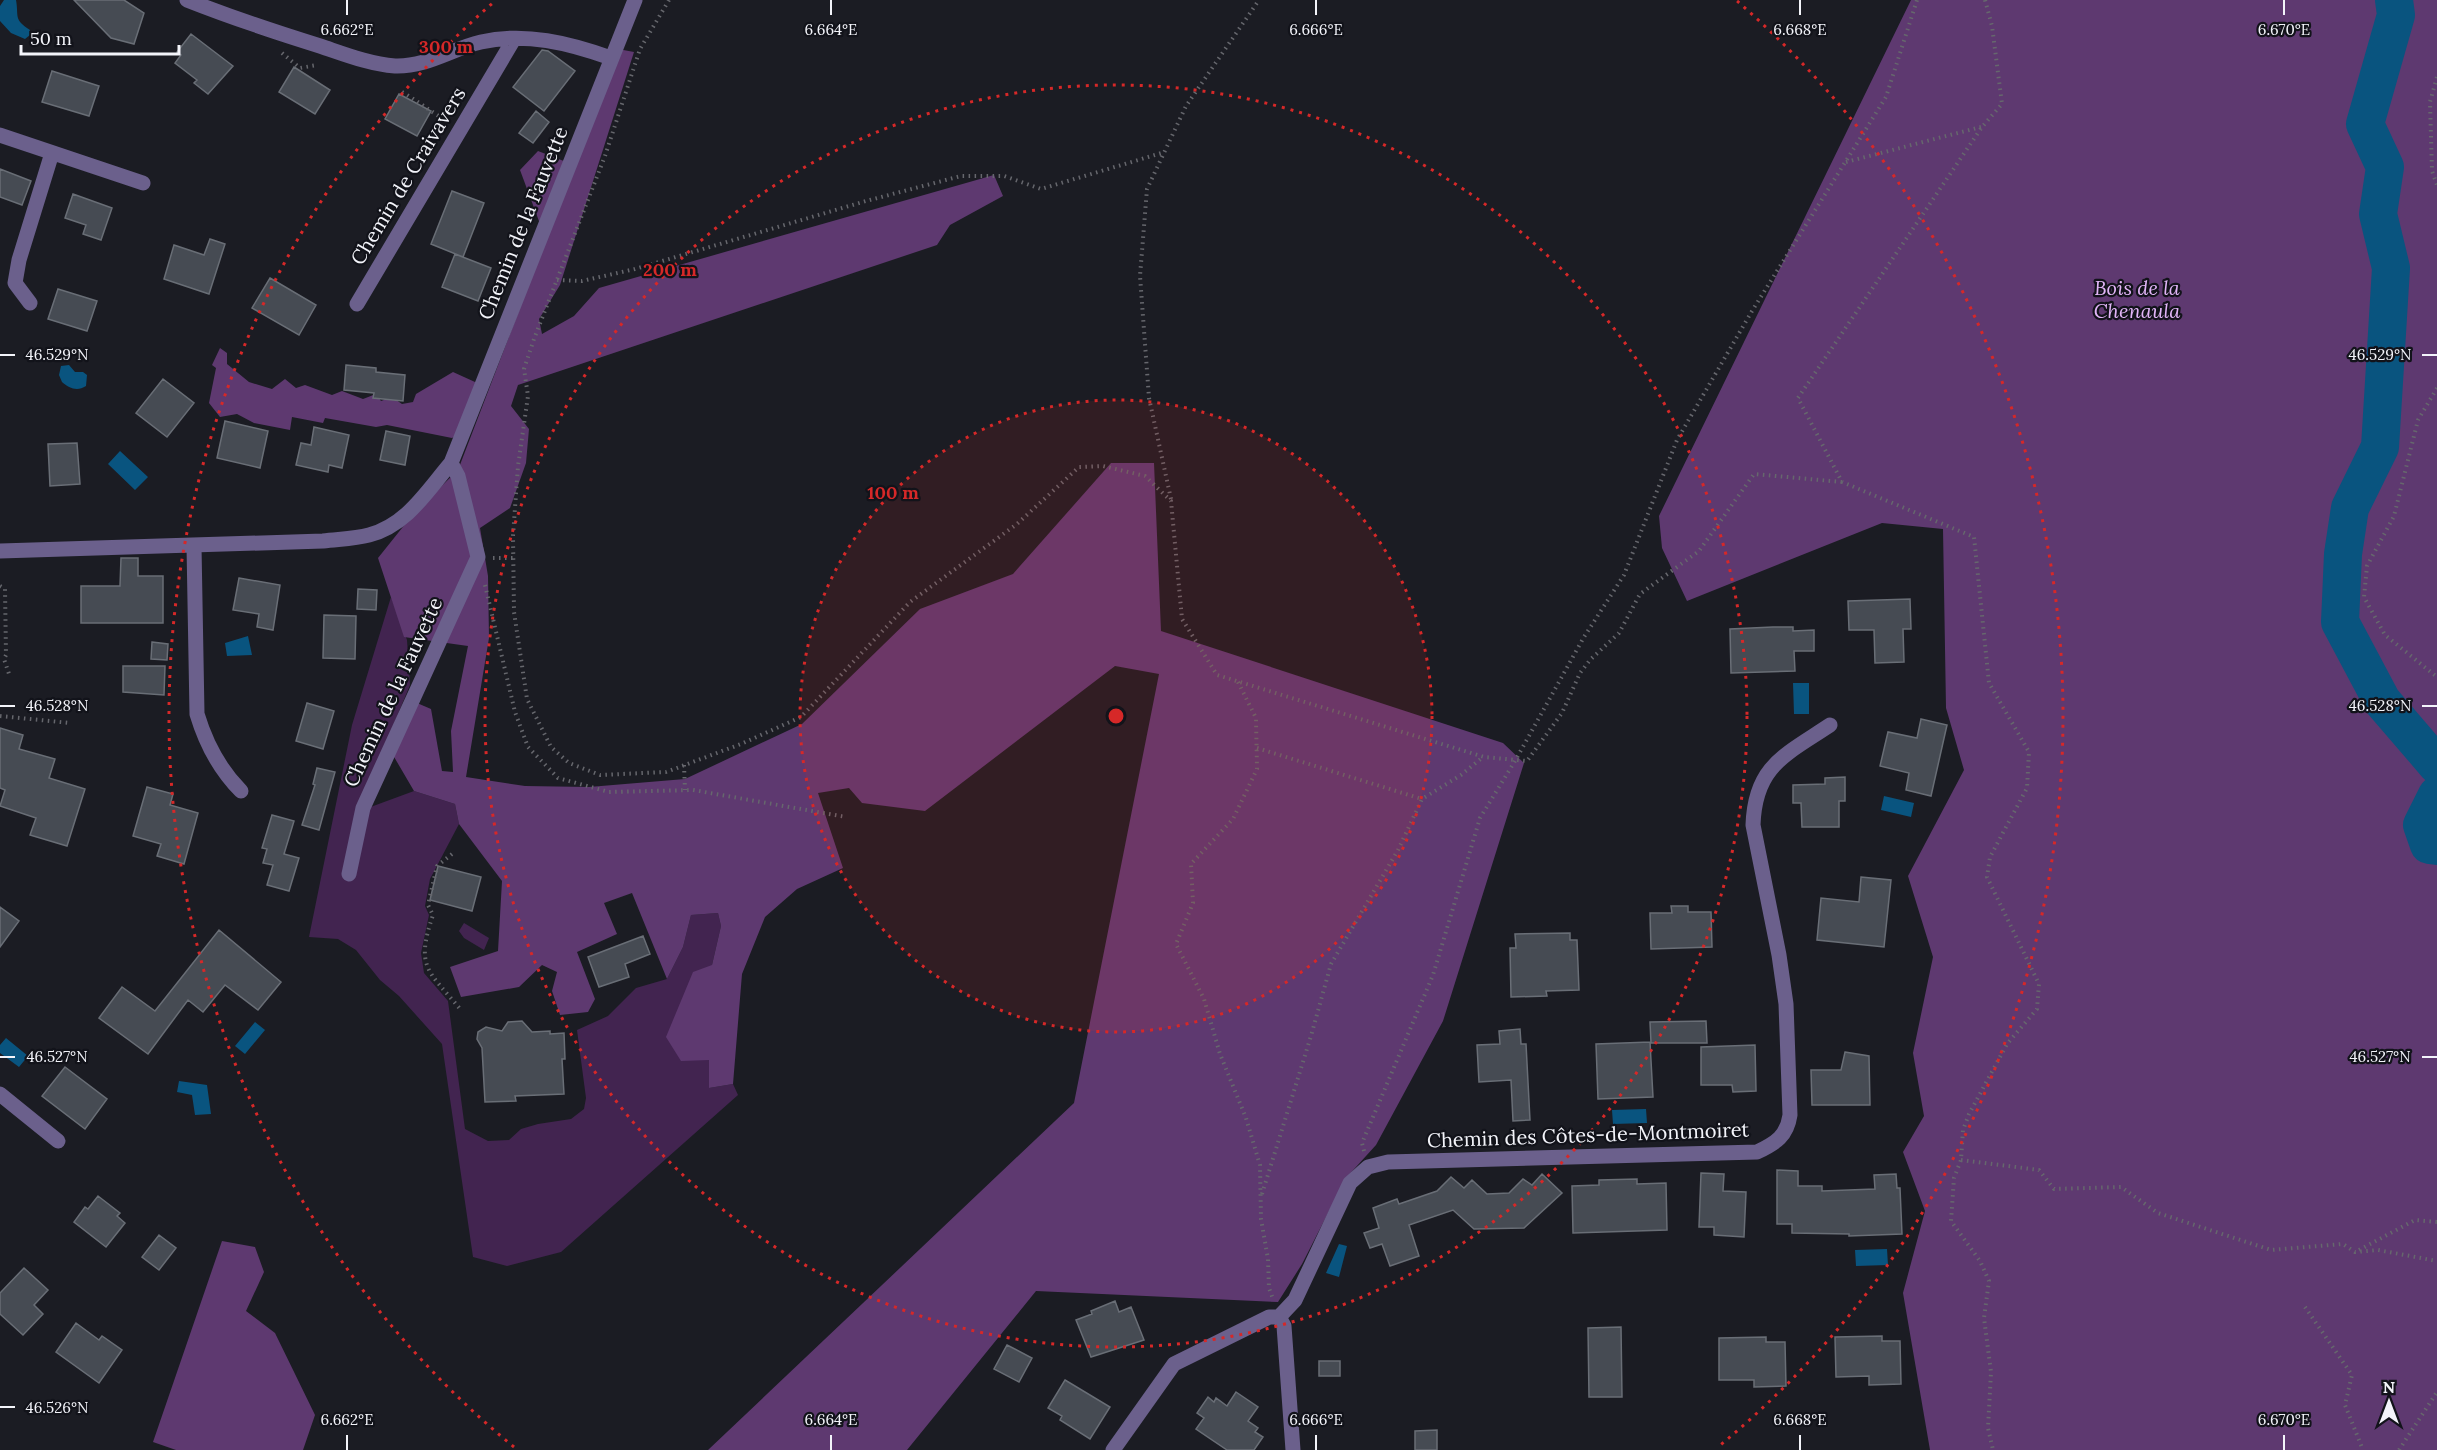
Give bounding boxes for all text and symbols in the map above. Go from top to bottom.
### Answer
scale bar [21,18,178,56]
text: 6.662°E [320,20,374,39]
text: 6.664°E [805,20,857,39]
text: 6.666°E [1289,20,1343,39]
text: 6.668°E [1773,20,1827,39]
text: 6.670°E [2258,20,2310,39]
text: 50 m [30,27,72,50]
text: 300 m [419,35,474,58]
street label: Chemin de Craivavers [345,82,471,269]
street label: Chemin de la Fauvette [472,122,573,323]
text: 200 m [643,258,697,281]
park label: Bois de la Chenaula [2094,275,2180,323]
text: 46.529°N [26,345,88,364]
text: 46.529°N [2349,345,2411,364]
text: 100 m [867,481,919,504]
street label: Chemin de la Fauvette [338,593,448,791]
text: 46.528°N [26,696,88,715]
text: 46.528°N [2349,696,2411,715]
centre of rings [1106,706,1126,726]
text: 46.527°N [26,1047,88,1066]
text: 46.527°N [2349,1047,2411,1066]
street label: Chemin des Côtes-de-Montmoiret [1426,1116,1750,1153]
north arrow [2359,1372,2419,1432]
text: N [2383,1377,2395,1397]
text: 46.526°N [26,1398,88,1417]
text: 6.662°E [320,1410,374,1429]
text: 6.664°E [805,1410,857,1429]
text: 6.666°E [1289,1410,1343,1429]
text: 6.668°E [1773,1410,1827,1429]
text: 6.670°E [2258,1410,2310,1429]

